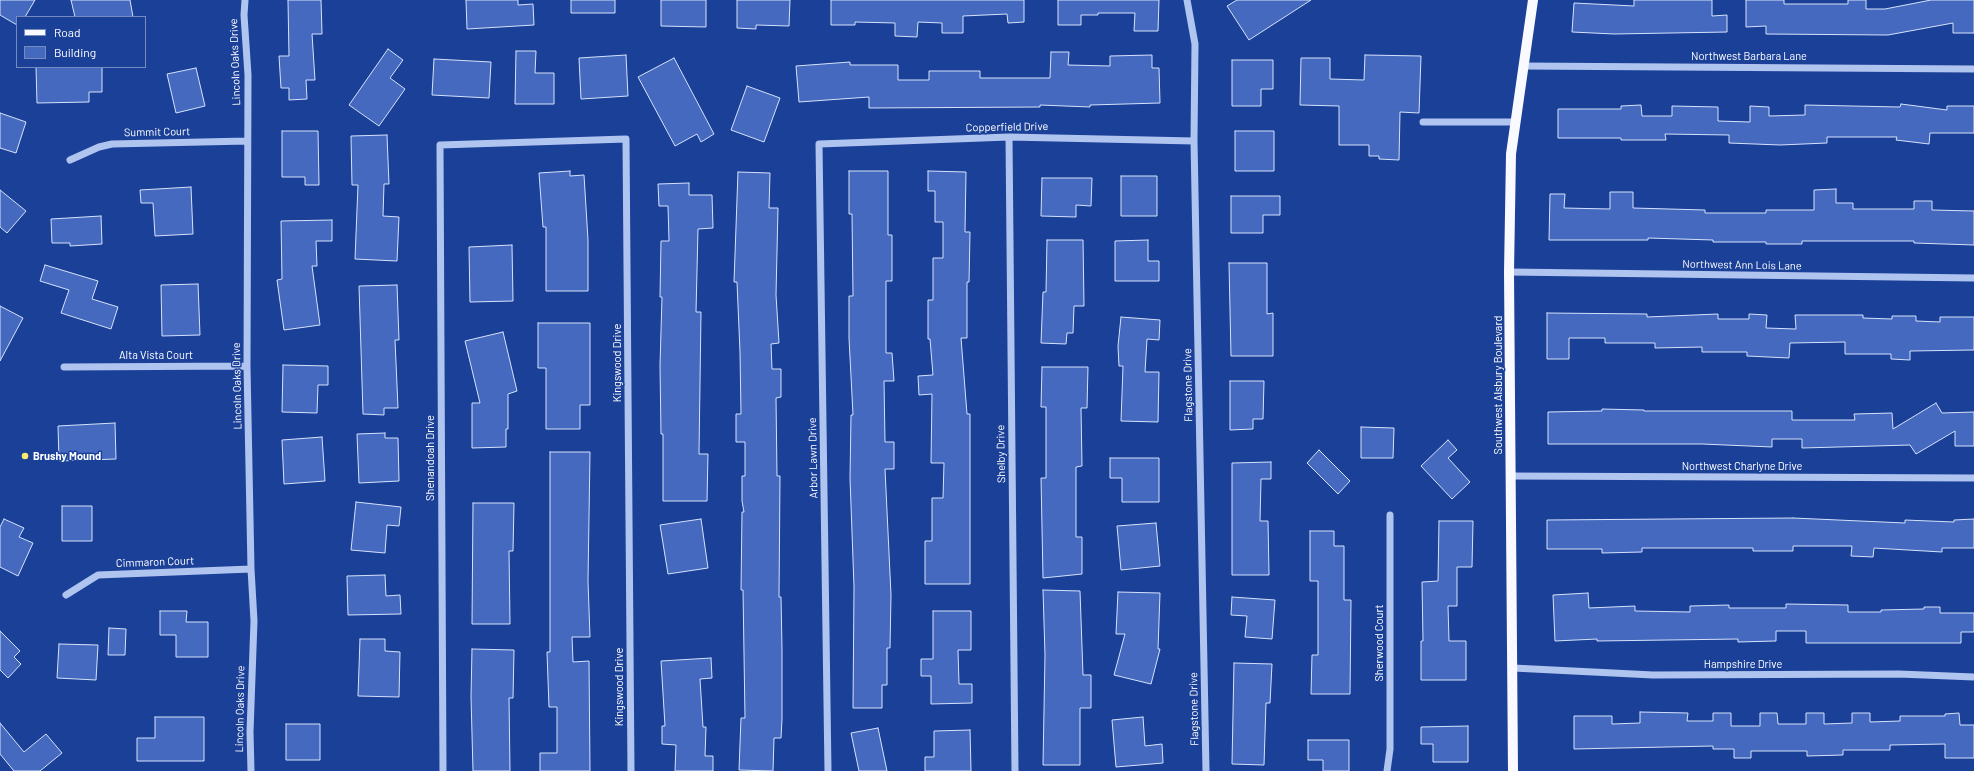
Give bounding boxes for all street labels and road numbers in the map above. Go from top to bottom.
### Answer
street label: Lincoln Oaks Drive [227,18,243,106]
street label: Northwest Barbara Lane [1691,49,1807,63]
street label: Copperfield Drive [966,120,1048,134]
street label: Summit Court [124,125,190,139]
street label: Northwest Ann Lois Lane [1682,257,1802,273]
street label: Southwest Alsbury Boulevard [1491,316,1505,454]
street label: Kingswood Drive [610,324,624,402]
street label: Lincoln Oaks Drive [230,342,244,430]
street label: Alta Vista Court [119,348,193,362]
street label: Flagstone Drive [1181,348,1195,422]
street label: Shenandoah Drive [423,415,437,501]
street label: Arbor Lawn Drive [806,417,820,499]
street label: Shelby Drive [994,425,1008,483]
street label: Northwest Charlyne Drive [1682,459,1802,473]
street label: Cimmaron Court [116,554,194,570]
street label: Sherwood Court [1372,604,1386,682]
street label: Kingswood Drive [612,648,626,726]
street label: Hampshire Drive [1704,657,1782,671]
street label: Lincoln Oaks Drive [233,665,247,753]
street label: Flagstone Drive [1187,672,1201,746]

